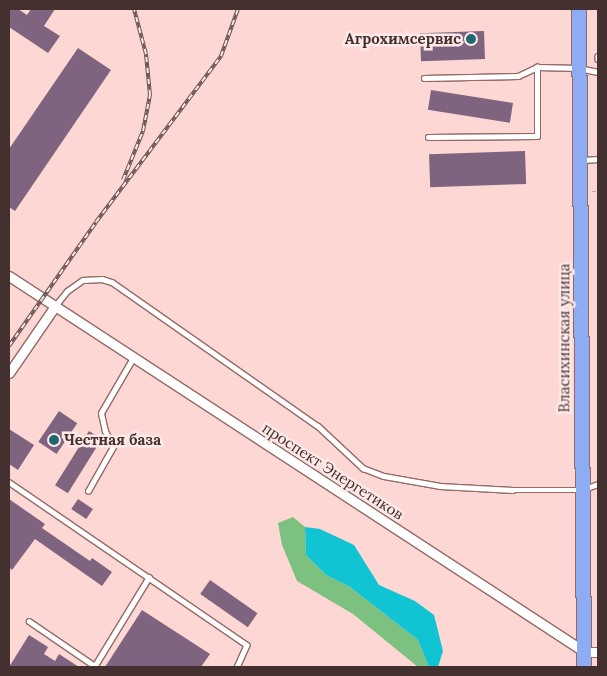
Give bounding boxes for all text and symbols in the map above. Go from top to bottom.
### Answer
place label: Агрохимсервис [345,30,461,48]
marker: Агрохимсервис [465,33,477,45]
street label: Власихинская улица [555,263,573,413]
street label: проспект Энергетиков [259,419,407,523]
place label: Честная база [64,431,161,449]
marker: Честная база [48,434,60,446]

